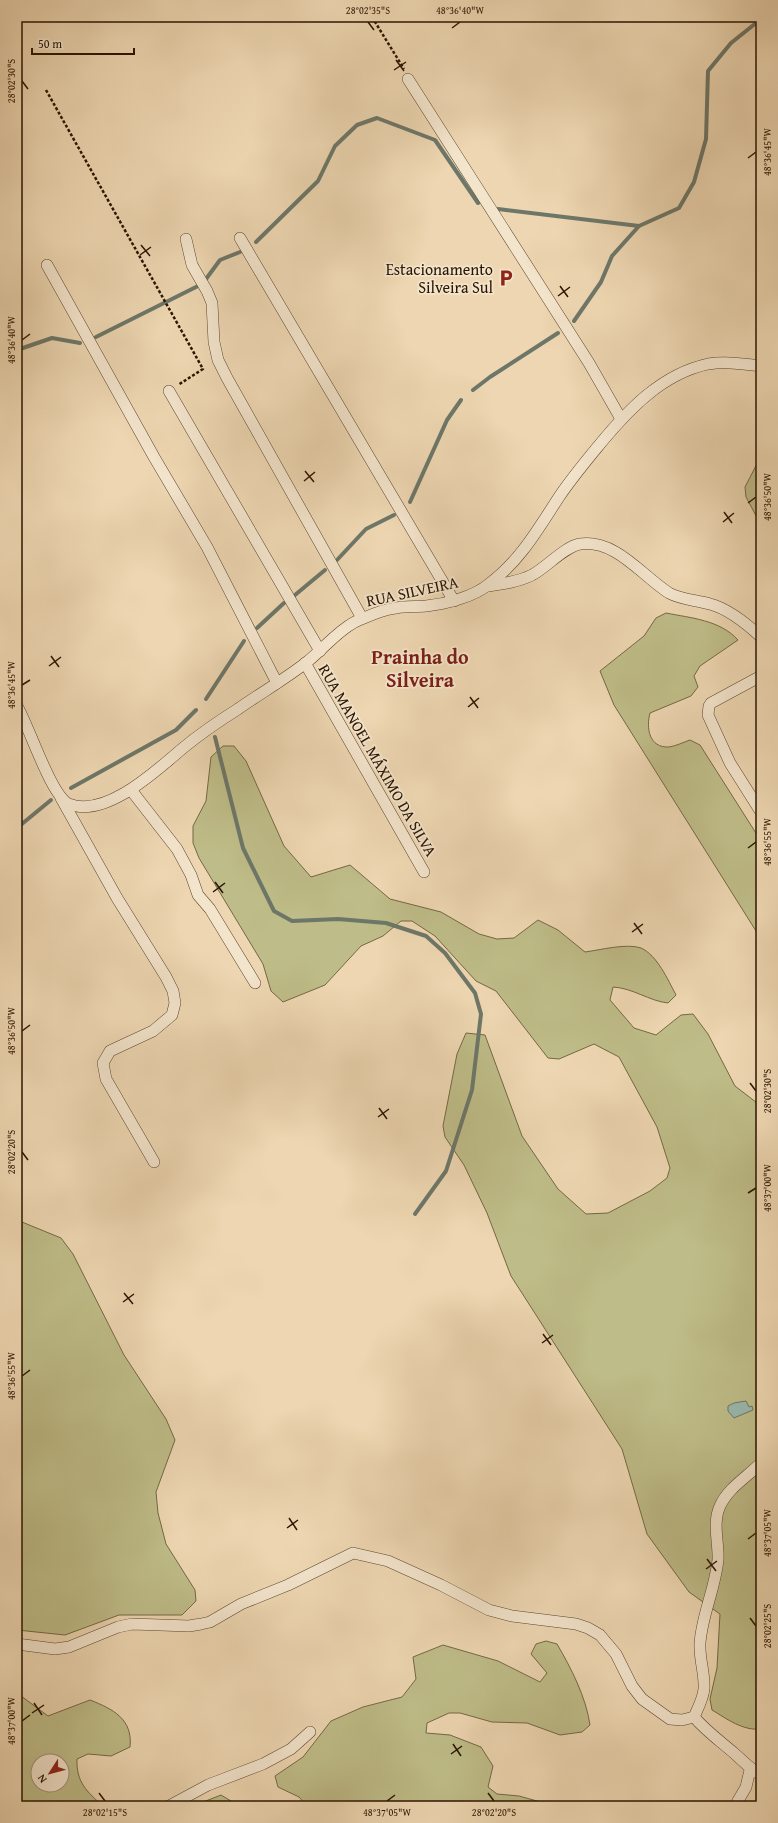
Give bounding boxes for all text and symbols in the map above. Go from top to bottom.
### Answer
text: 28°02'35"S [346,3,390,18]
text: 48°36'40"W [436,3,484,18]
scale bar [32,30,134,56]
text: 50 m [38,35,62,52]
text: 28°02'30"S [4,59,19,103]
text: 48°36'45"W [760,128,775,176]
place label: Estacionamento Silveira Sul [386,257,494,299]
parking icon: Estacionamento Silveira Sul [496,268,516,288]
text: 48°36'40"W [4,316,19,364]
text: 48°36'50"W [760,473,775,521]
street label: RUA SILVEIRA [364,569,461,612]
district label: Prainha do Silveira [371,642,469,694]
street label: RUA MANOEL MÁXIMO DA SILVA [313,659,443,861]
text: 48°36'45"W [4,661,19,709]
text: 48°36'55"W [760,818,775,866]
text: 48°36'50"W [4,1007,19,1055]
text: 28°02'30"S [760,1069,775,1113]
text: 28°02'20"S [4,1130,19,1174]
text: 48°37'00"W [760,1164,775,1212]
text: 48°36'55"W [4,1352,19,1400]
text: 48°37'05"W [760,1509,775,1557]
text: 28°02'25"S [760,1604,775,1648]
text: 48°37'00"W [4,1697,19,1745]
north arrow [30,1753,70,1793]
text: N [33,1771,51,1787]
text: 28°02'15"S [83,1805,127,1820]
text: 48°37'05"W [363,1805,411,1820]
text: 28°02'20"S [472,1805,516,1820]

